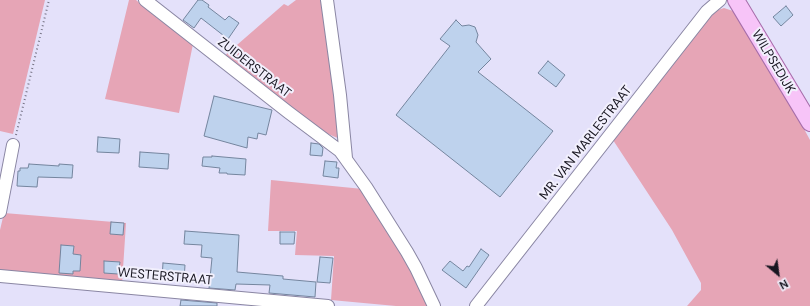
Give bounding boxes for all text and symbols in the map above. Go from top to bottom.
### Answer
street label: WILPSEDIJK [748,28,798,96]
street label: ZUIDERSTRAAT [214,35,294,101]
street label: MR. VAN MARLESTRAAT [537,83,635,203]
north arrow [758,254,798,294]
street label: WESTERSTRAAT [117,265,213,289]
text: N [777,276,791,293]

